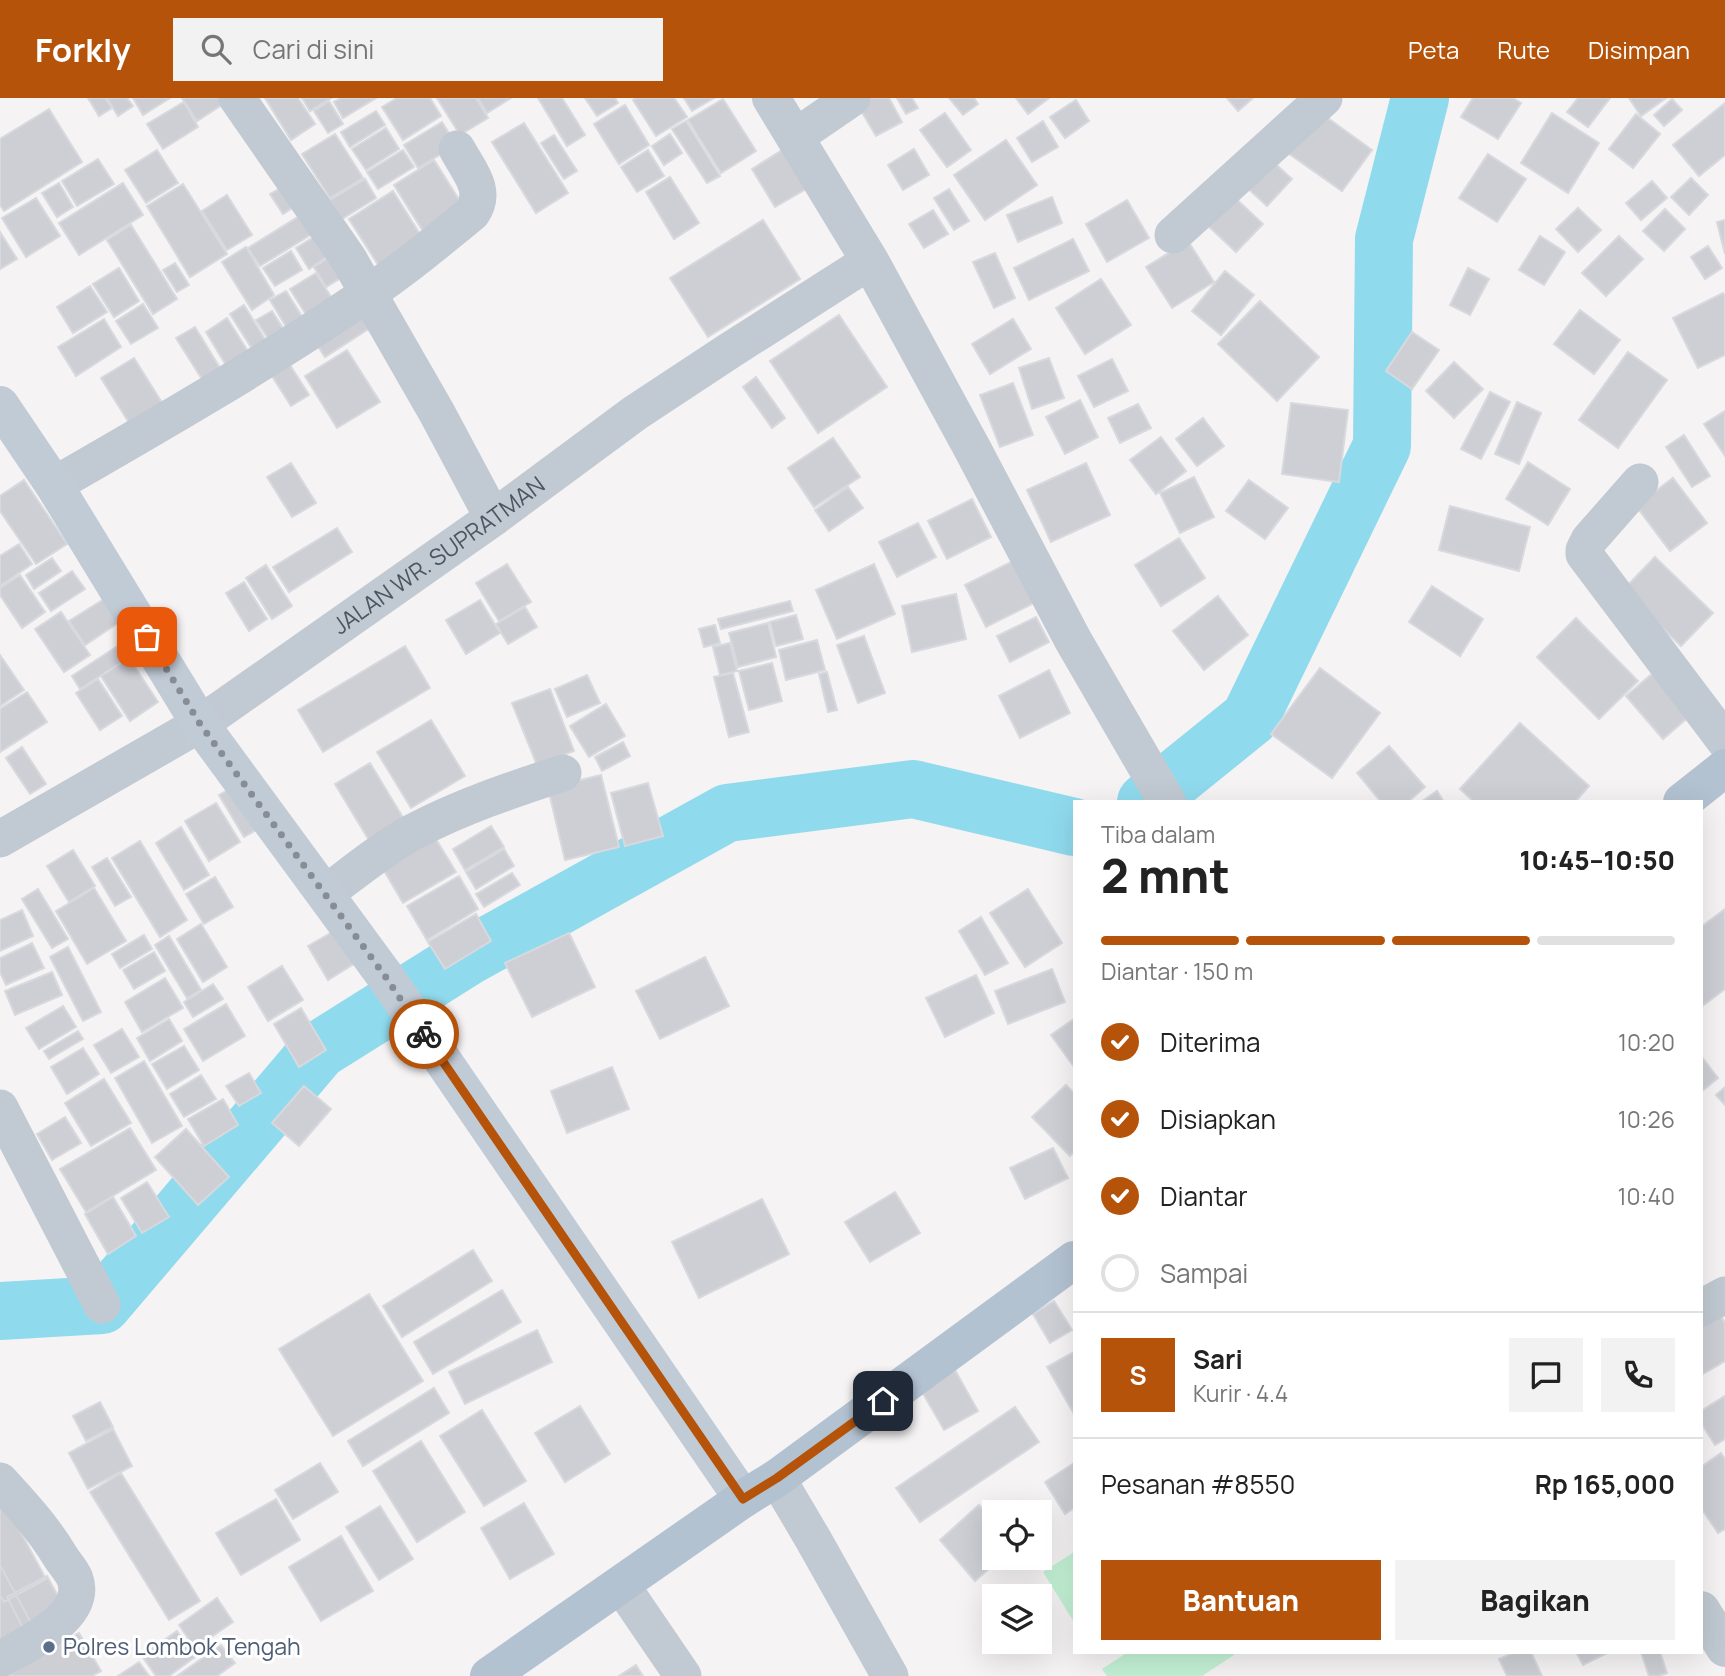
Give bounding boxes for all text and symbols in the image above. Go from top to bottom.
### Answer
search box [173,18,663,81]
text: Forkly [35,27,131,72]
icon: search [197,30,235,68]
text: Cari di sini [253,31,374,67]
text: Peta [1408,33,1459,66]
text: Rute [1497,33,1550,66]
text: Disimpan [1588,33,1690,66]
street label: JALAN WR. SUPRATMAN [326,468,551,641]
pin [117,607,177,667]
icon: bag [128,618,166,656]
text: Tiba dalam [1101,818,1215,850]
text: 10:45–10:50 [1520,842,1675,878]
text: 2 mnt [1101,844,1230,907]
text: Diantar · 150 m [1101,955,1253,987]
courier [389,999,459,1069]
icon: bike [405,1015,443,1053]
icon: check [1101,1023,1139,1061]
text: Diterima [1160,1024,1261,1060]
text: 10:20 [1618,1026,1675,1058]
icon: check [1101,1100,1139,1138]
text: Disiapkan [1160,1101,1276,1137]
text: 10:26 [1618,1103,1675,1135]
icon: check [1101,1177,1139,1215]
text: Diantar [1160,1178,1248,1214]
text: 10:40 [1618,1180,1675,1212]
text: Sampai [1160,1255,1248,1291]
button: chat [1509,1338,1583,1412]
button: phone [1601,1338,1675,1412]
text: Sari [1193,1341,1243,1377]
text: S [1129,1357,1147,1393]
pin [853,1371,913,1431]
text: Kurir · 4.4 [1193,1377,1288,1409]
icon: home [864,1382,902,1420]
text: Pesanan #8550 [1101,1466,1295,1502]
text: Rp 165,000 [1535,1466,1675,1502]
map controls [982,1500,1052,1654]
button: locate [982,1500,1052,1570]
button: Bantuan [1101,1560,1381,1640]
button: Bagikan [1395,1560,1675,1640]
button: layers [982,1584,1052,1654]
place label: Polres Lombok Tengah [63,1630,301,1662]
marker: Polres Lombok Tengah [41,1639,57,1655]

